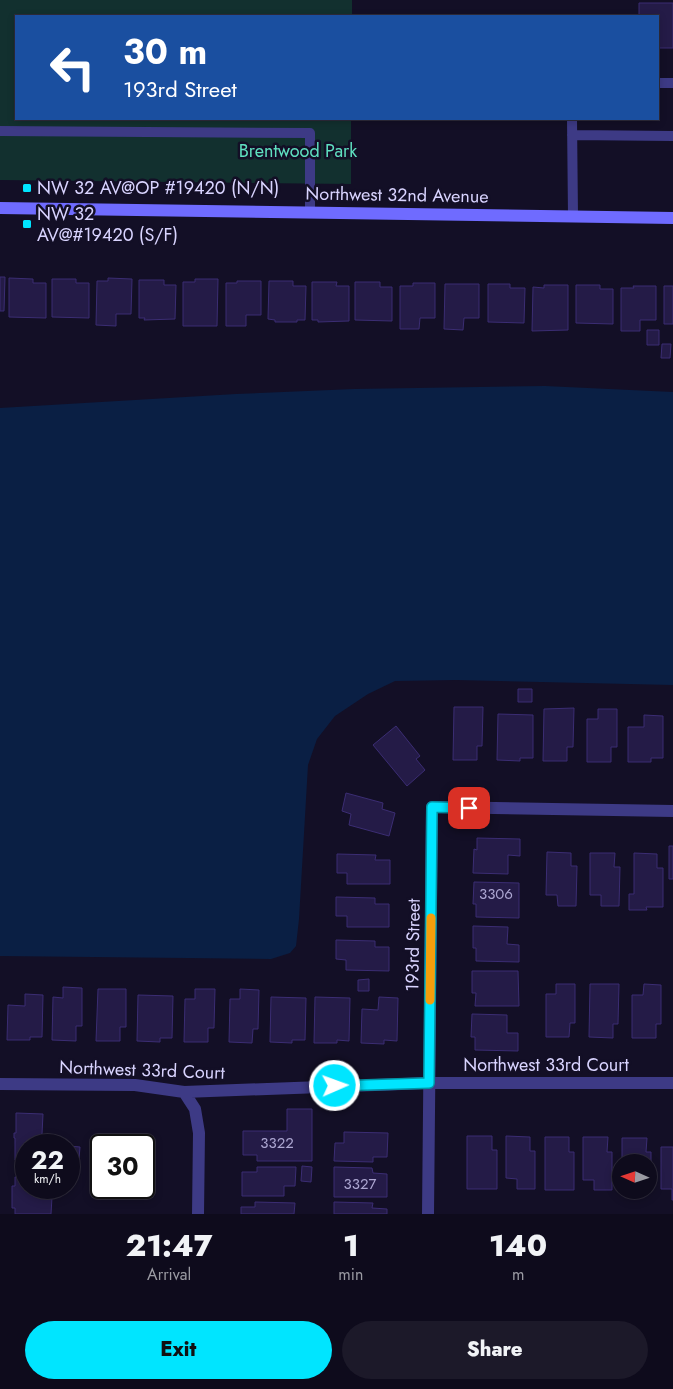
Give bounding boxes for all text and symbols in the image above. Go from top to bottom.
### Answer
text: 30 m [123,27,207,77]
icon: left [40,35,105,100]
text: 193rd Street [123,73,237,105]
park label: Brentwood Park [239,138,357,164]
place label: NW 32 AV@OP #19420 (N/N) [37,175,279,201]
street label: Northwest 32nd Avenue [305,180,489,210]
marker: NW 32 AV@OP #19420 (N/N) [21,182,33,194]
place label: NW 32 AV@#19420 (S/F) [37,201,178,248]
marker: NW 32 AV@#19420 (S/F) [21,218,33,230]
pin [448,787,490,829]
icon: arrive [455,794,483,822]
house number: 3306 [479,883,513,905]
street label: 193rd Street [399,898,427,992]
street label: Northwest 33rd Court [463,1052,629,1078]
street label: Northwest 33rd Court [59,1054,226,1086]
position arrow [308,1059,360,1111]
house number: 3322 [260,1132,294,1154]
speed limit sign: 30 [90,1134,155,1199]
text: 22 [31,1142,64,1178]
north arrow [612,1154,658,1199]
map controls [612,1154,657,1199]
text: km/h [34,1170,61,1188]
house number: 3327 [344,1173,377,1195]
text: 21:47 [126,1224,213,1267]
text: 1 [343,1224,359,1267]
text: 140 [489,1224,547,1267]
text: Arrival [147,1263,191,1286]
text: min [338,1263,363,1286]
text: m [512,1263,524,1286]
button: Exit [25,1321,332,1379]
button: Share [342,1321,648,1379]

